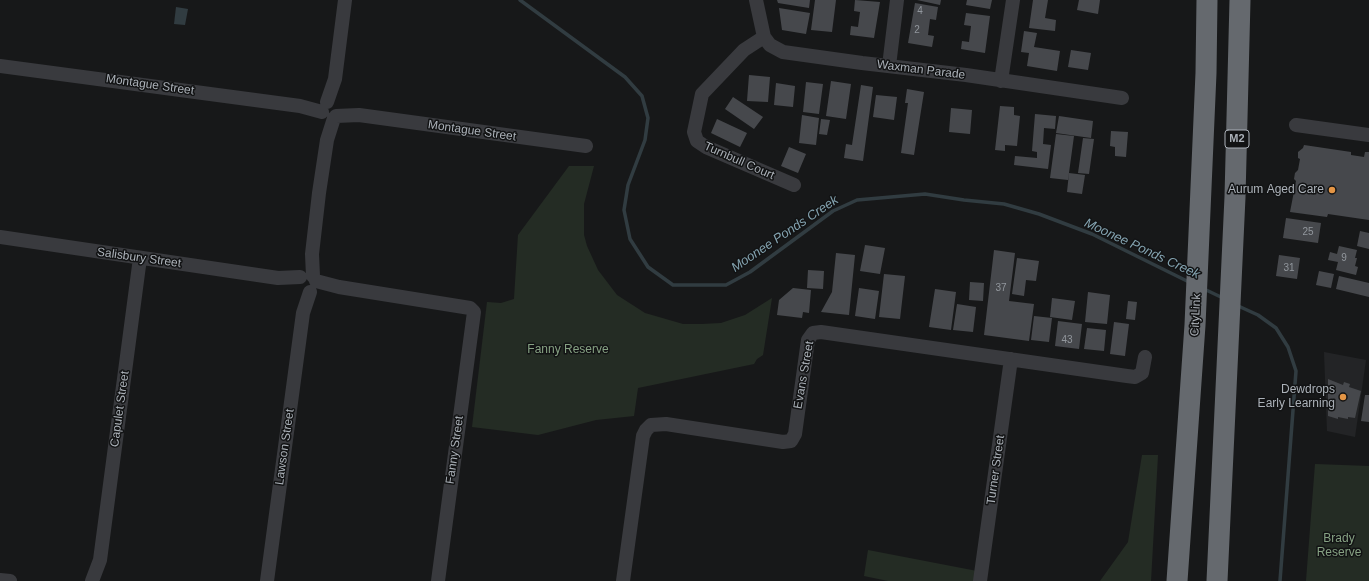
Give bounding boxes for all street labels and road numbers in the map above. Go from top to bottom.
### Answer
street label: Waxman Parade [876,57,966,83]
street label: Montague Street [105,72,195,98]
street label: Montague Street [427,118,517,144]
road number: M2 [1225,130,1249,148]
street label: Turnbull Court [702,139,776,183]
street label: Salisbury Street [96,245,182,271]
street label: CityLink [1188,293,1204,337]
street label: Evans Street [791,340,817,410]
street label: Capulet Street [108,370,132,448]
street label: Lawson Street [273,408,297,486]
street label: Fanny Street [443,415,467,485]
street label: Turner Street [984,434,1008,506]

